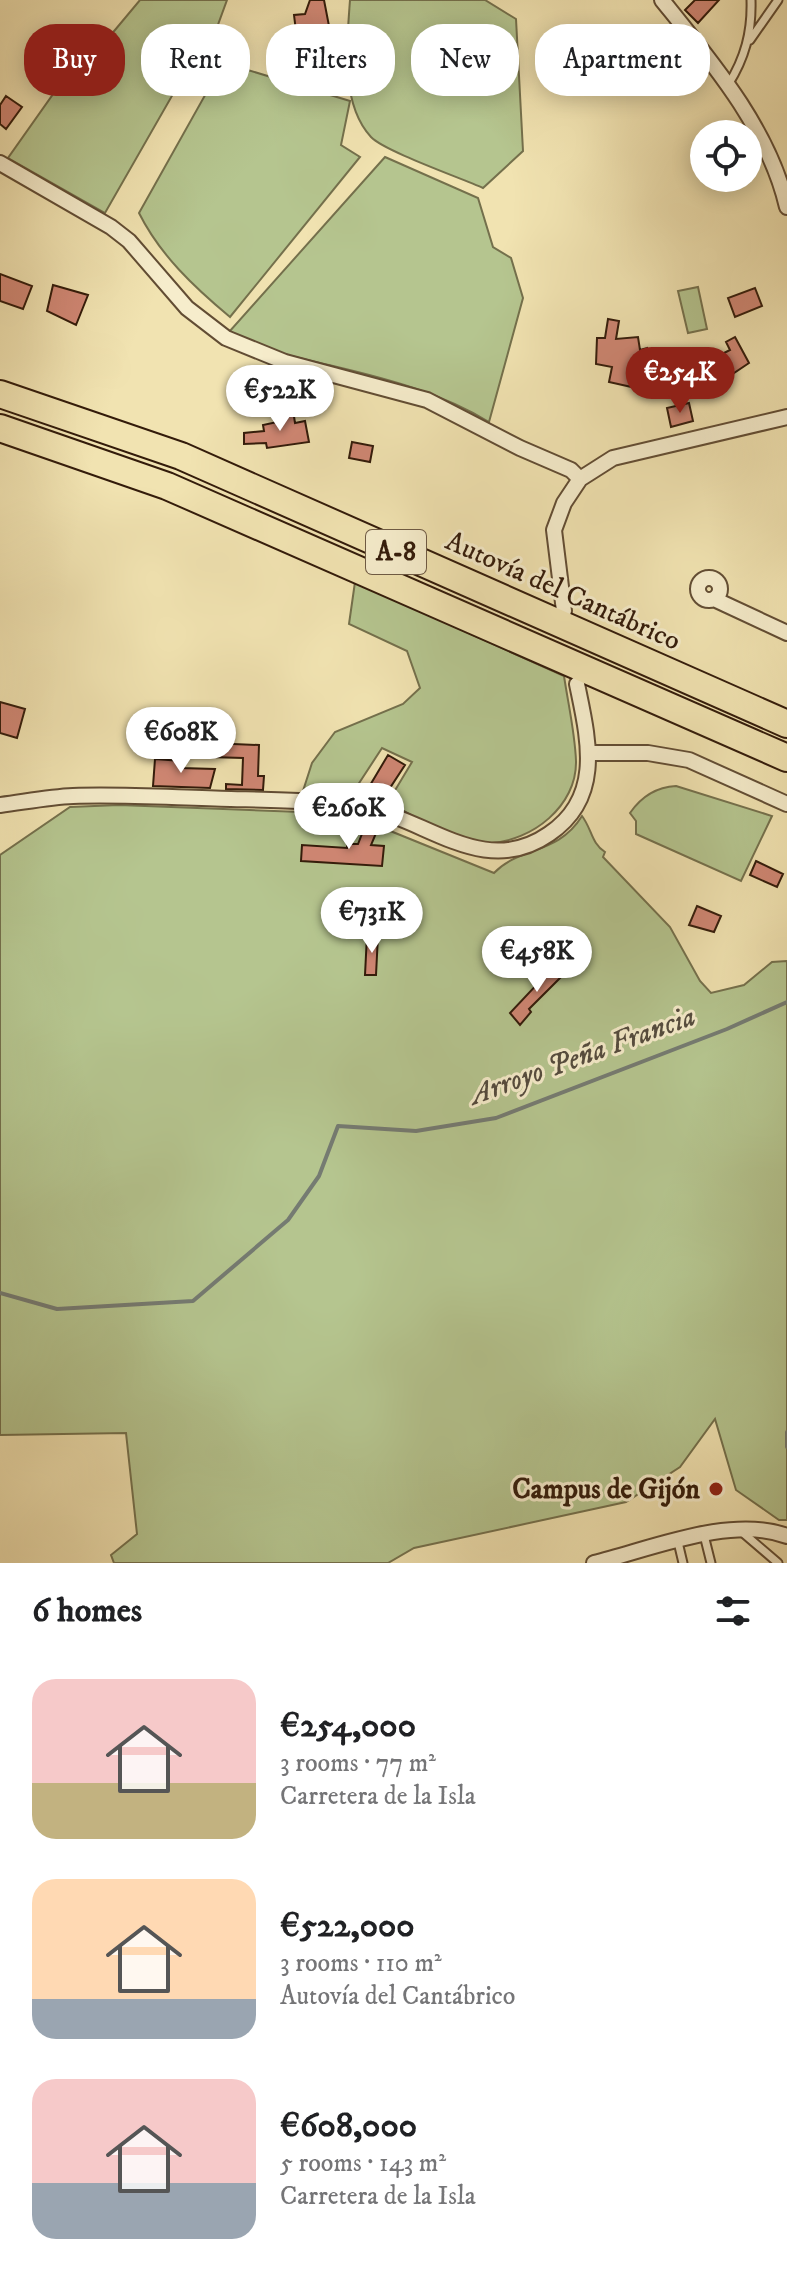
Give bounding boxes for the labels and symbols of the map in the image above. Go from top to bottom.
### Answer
pin: €254K [624,347,736,415]
pin: €522K [224,365,336,433]
street label: Autovía del Cantábrico [440,523,686,659]
road number: A-8 [366,530,426,574]
pin: €608K [125,707,237,775]
pin: €260K [293,783,405,851]
pin: €731K [316,887,428,955]
pin: €458K [481,926,593,994]
water label: Arroyo Peña Francia [463,998,701,1115]
place label: Campus de Gijón [512,1472,700,1507]
marker: Campus de Gijón [707,1480,725,1498]

